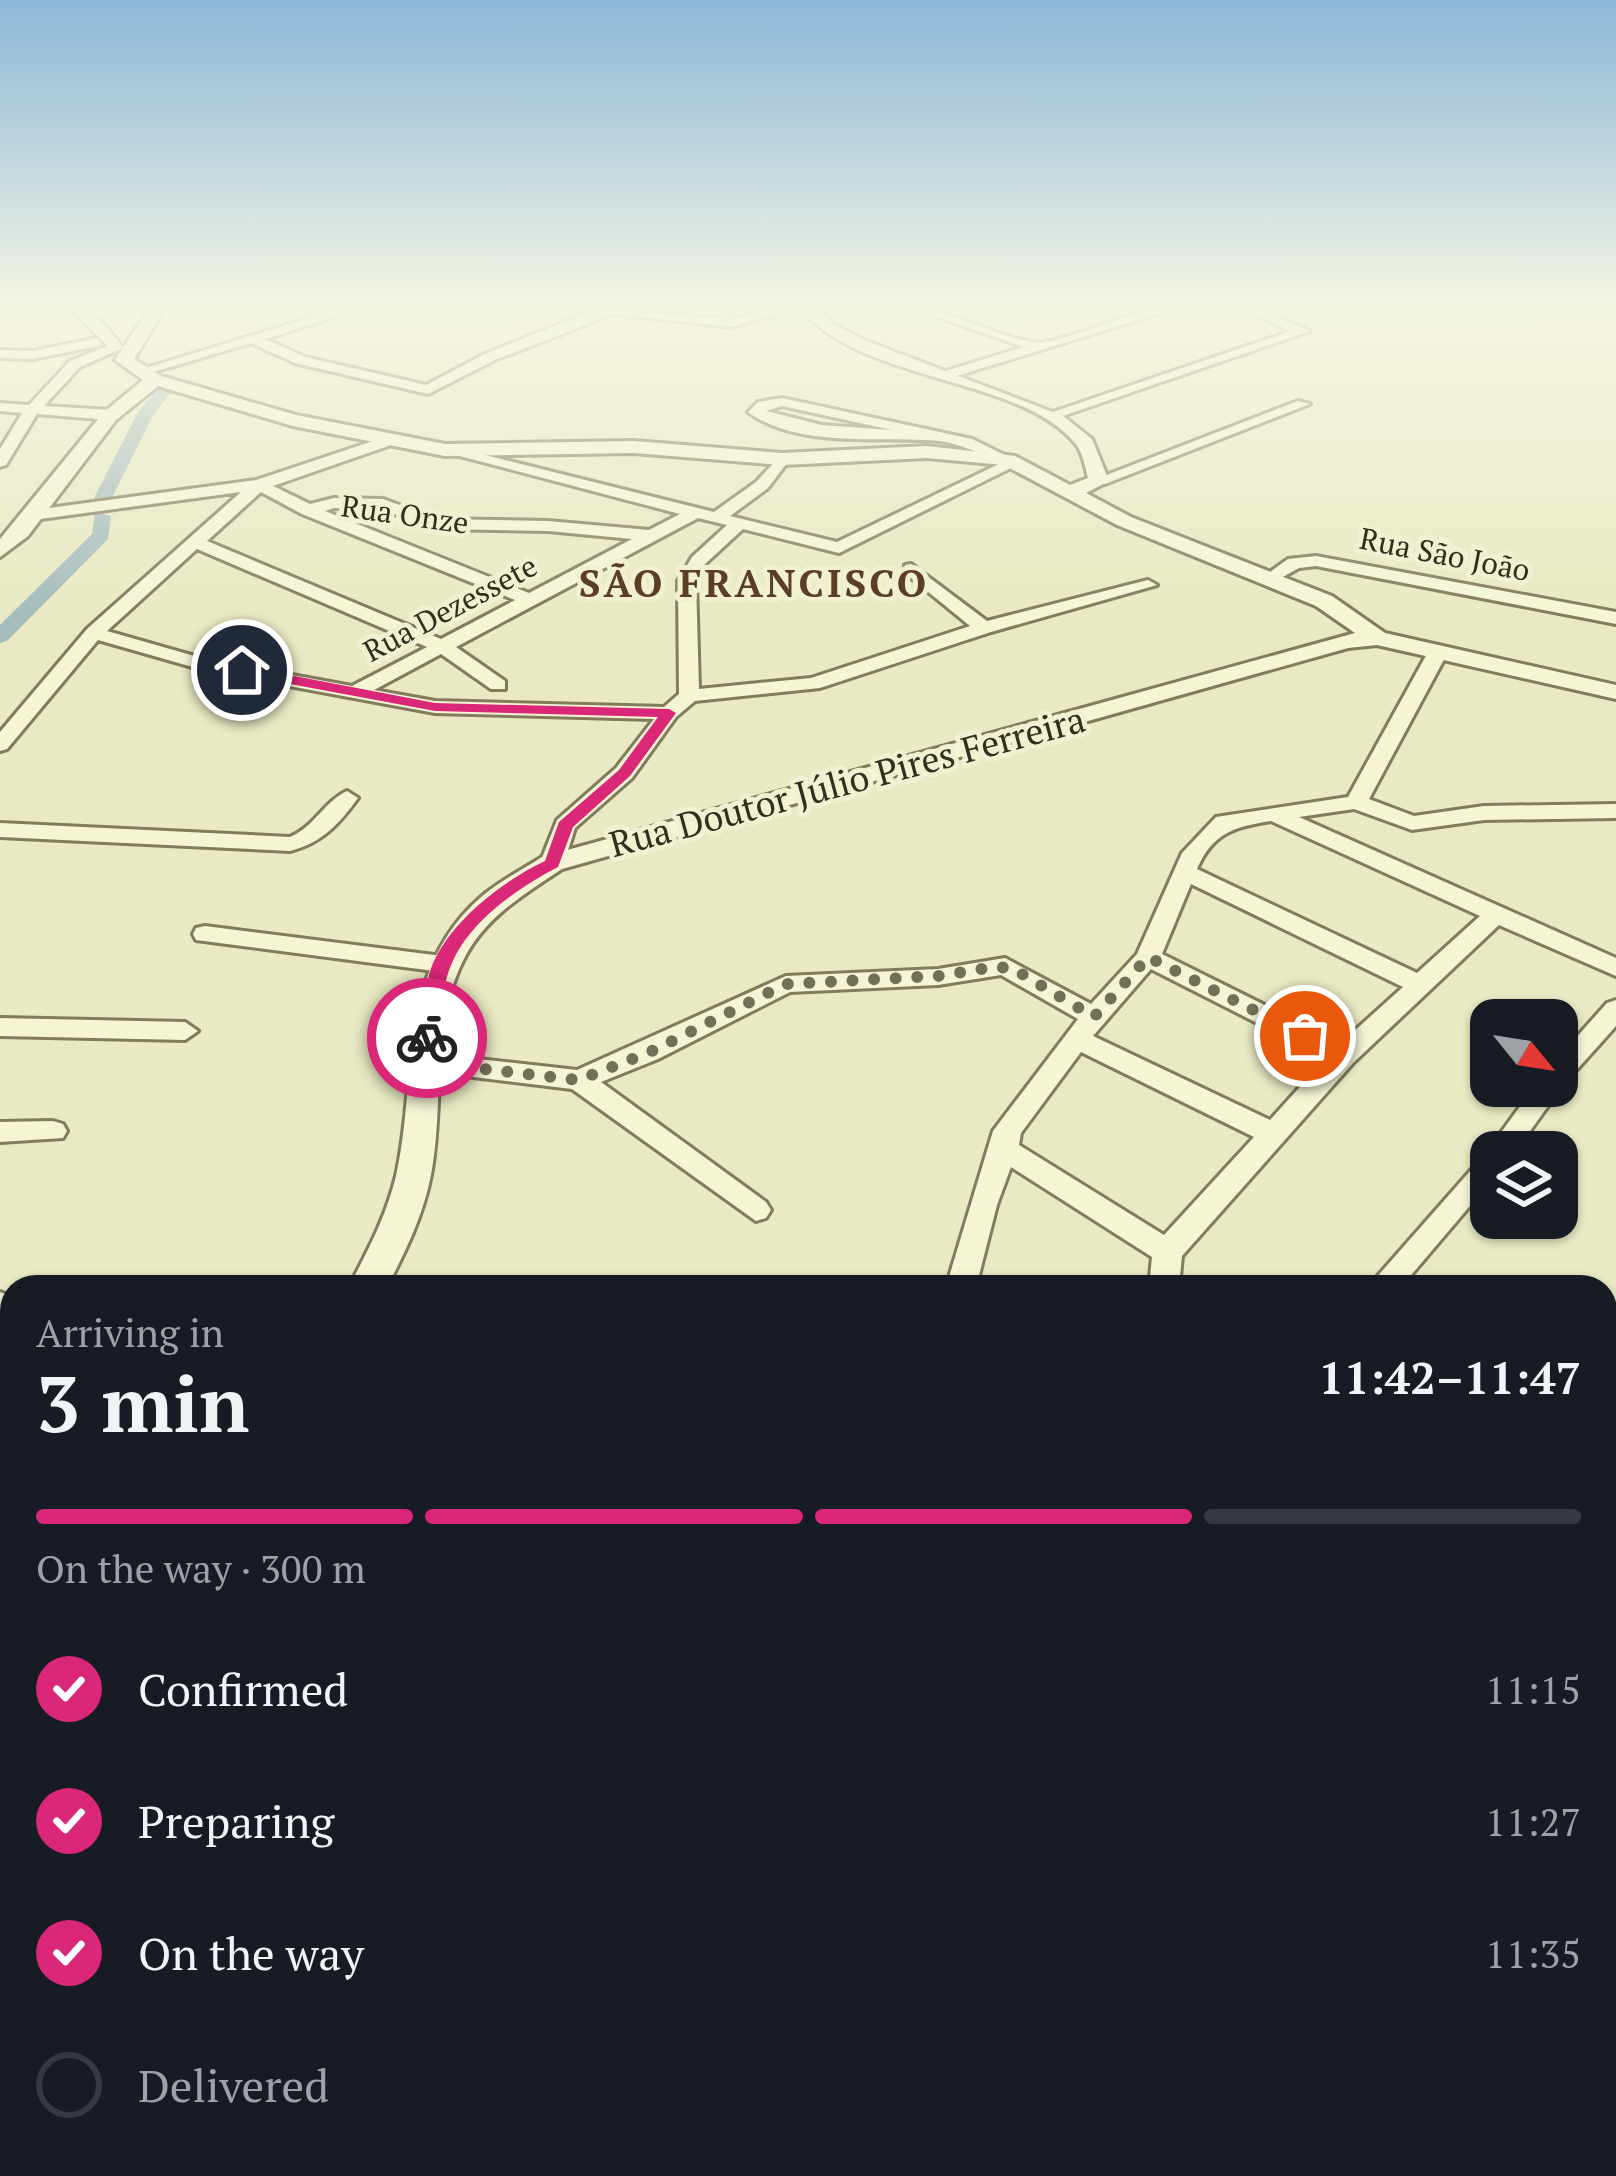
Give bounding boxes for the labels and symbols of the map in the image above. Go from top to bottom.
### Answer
street label: Rua Onze [339,485,471,543]
street label: Rua São João [1357,518,1533,590]
street label: Rua Dezessete [356,545,544,671]
district label: SÃO FRANCISCO [579,556,929,608]
pin [191,619,293,721]
street label: Rua Doutor Júlio Pires Ferreira [604,695,1090,867]
courier [367,978,487,1098]
pin [1254,985,1356,1087]
north arrow [1470,999,1578,1107]

